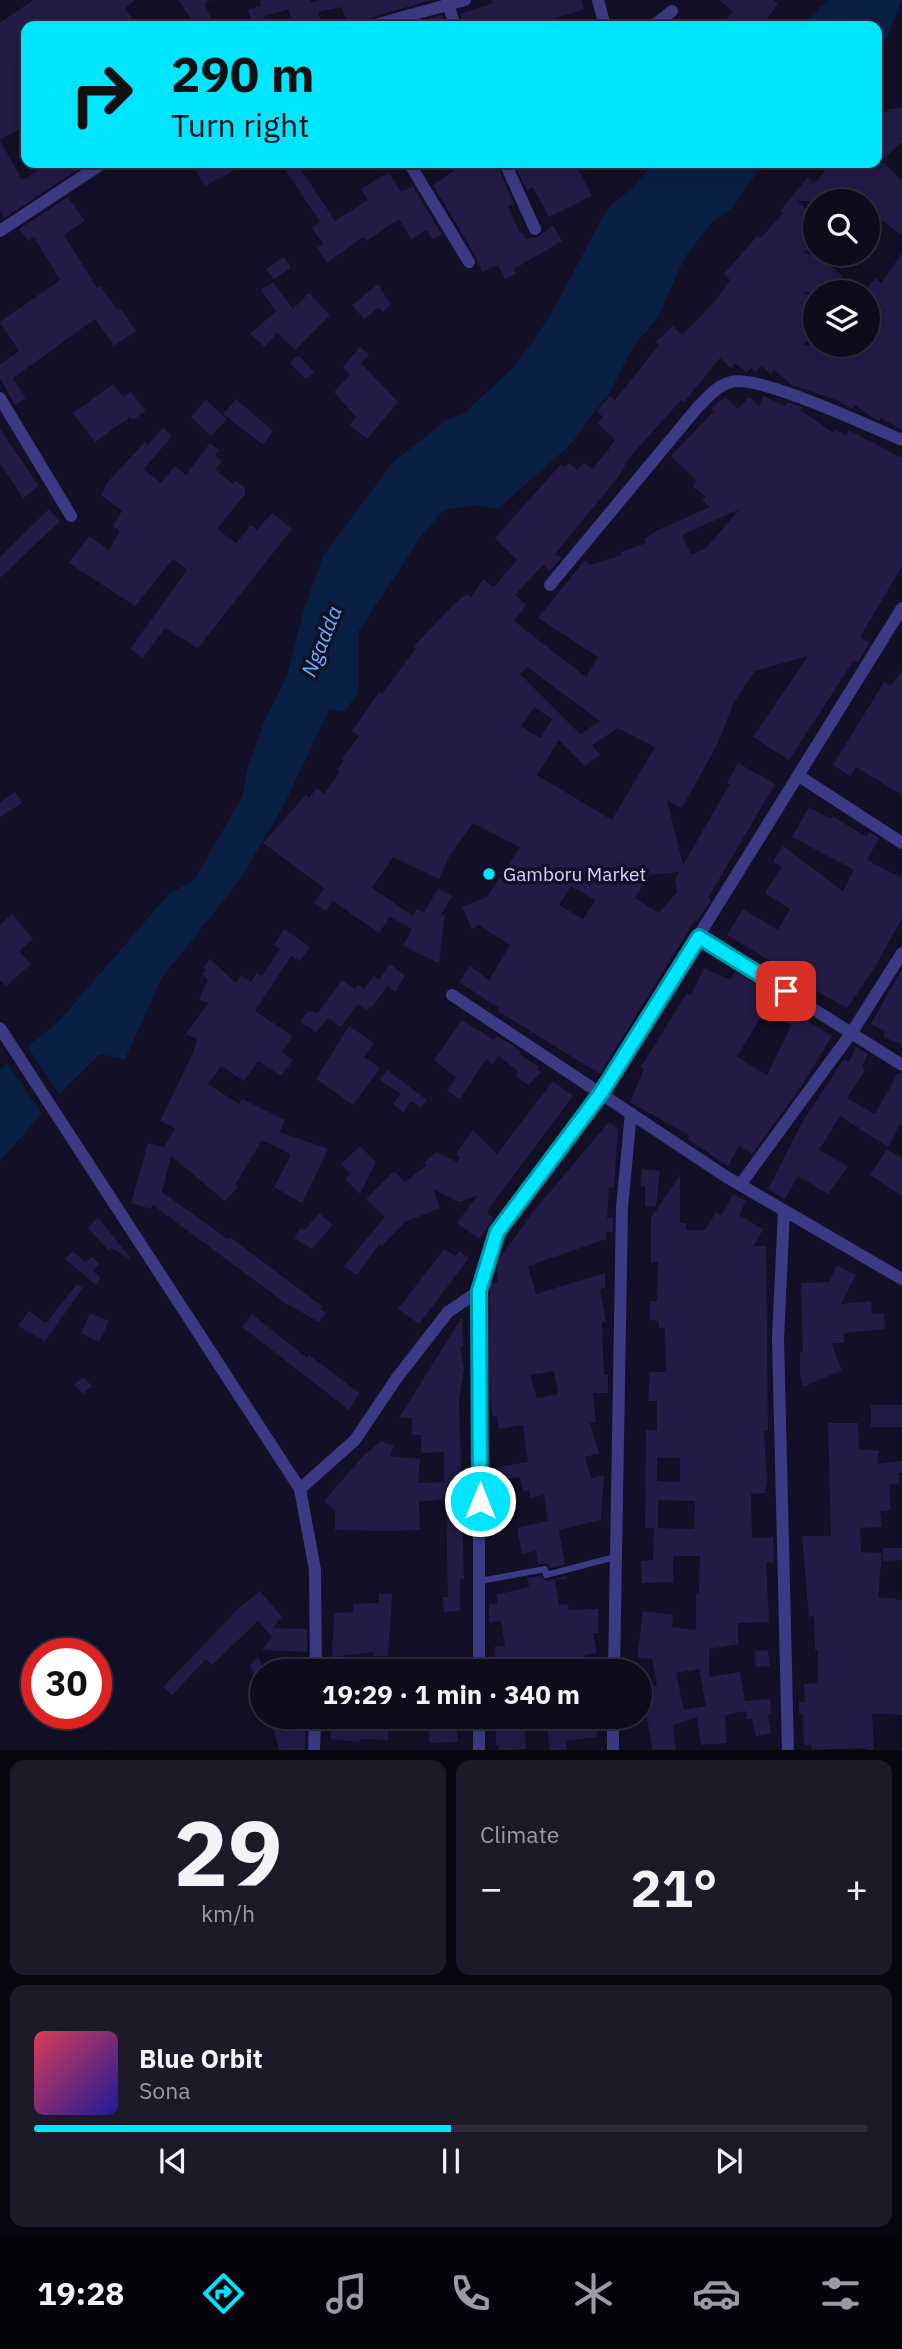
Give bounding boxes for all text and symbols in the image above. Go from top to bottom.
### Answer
text: 290 m [171,42,315,105]
icon: right [56,49,147,140]
text: Turn right [171,104,309,146]
map controls [803,189,880,357]
button: search [803,189,880,266]
button: layers [803,280,880,357]
water label: Ngadda [294,601,348,681]
place label: Gamboru Market [503,862,646,886]
marker: Gamboru Market [481,866,497,882]
pin [756,961,816,1021]
icon: arrive [767,972,805,1010]
position arrow [443,1464,517,1538]
speed limit sign: 30 [21,1638,112,1729]
text: 19:29 · 1 min · 340 m [322,1677,580,1711]
text: 29 [173,1793,283,1911]
text: Climate [480,1819,559,1849]
text: 21° [631,1854,717,1921]
text: − [480,1863,503,1912]
text: + [845,1863,868,1912]
text: km/h [201,1898,255,1928]
text: Blue Orbit [139,2041,263,2075]
text: Sona [139,2075,191,2105]
icon: previous [154,2142,192,2180]
icon: pause [432,2142,470,2180]
icon: next [710,2142,748,2180]
icon: directions [199,2269,248,2318]
icon: music [322,2269,371,2318]
icon: phone [446,2269,495,2318]
icon: climate [569,2269,618,2318]
icon: car [692,2269,741,2318]
icon: filters [816,2269,865,2318]
text: 19:28 [37,2272,125,2314]

